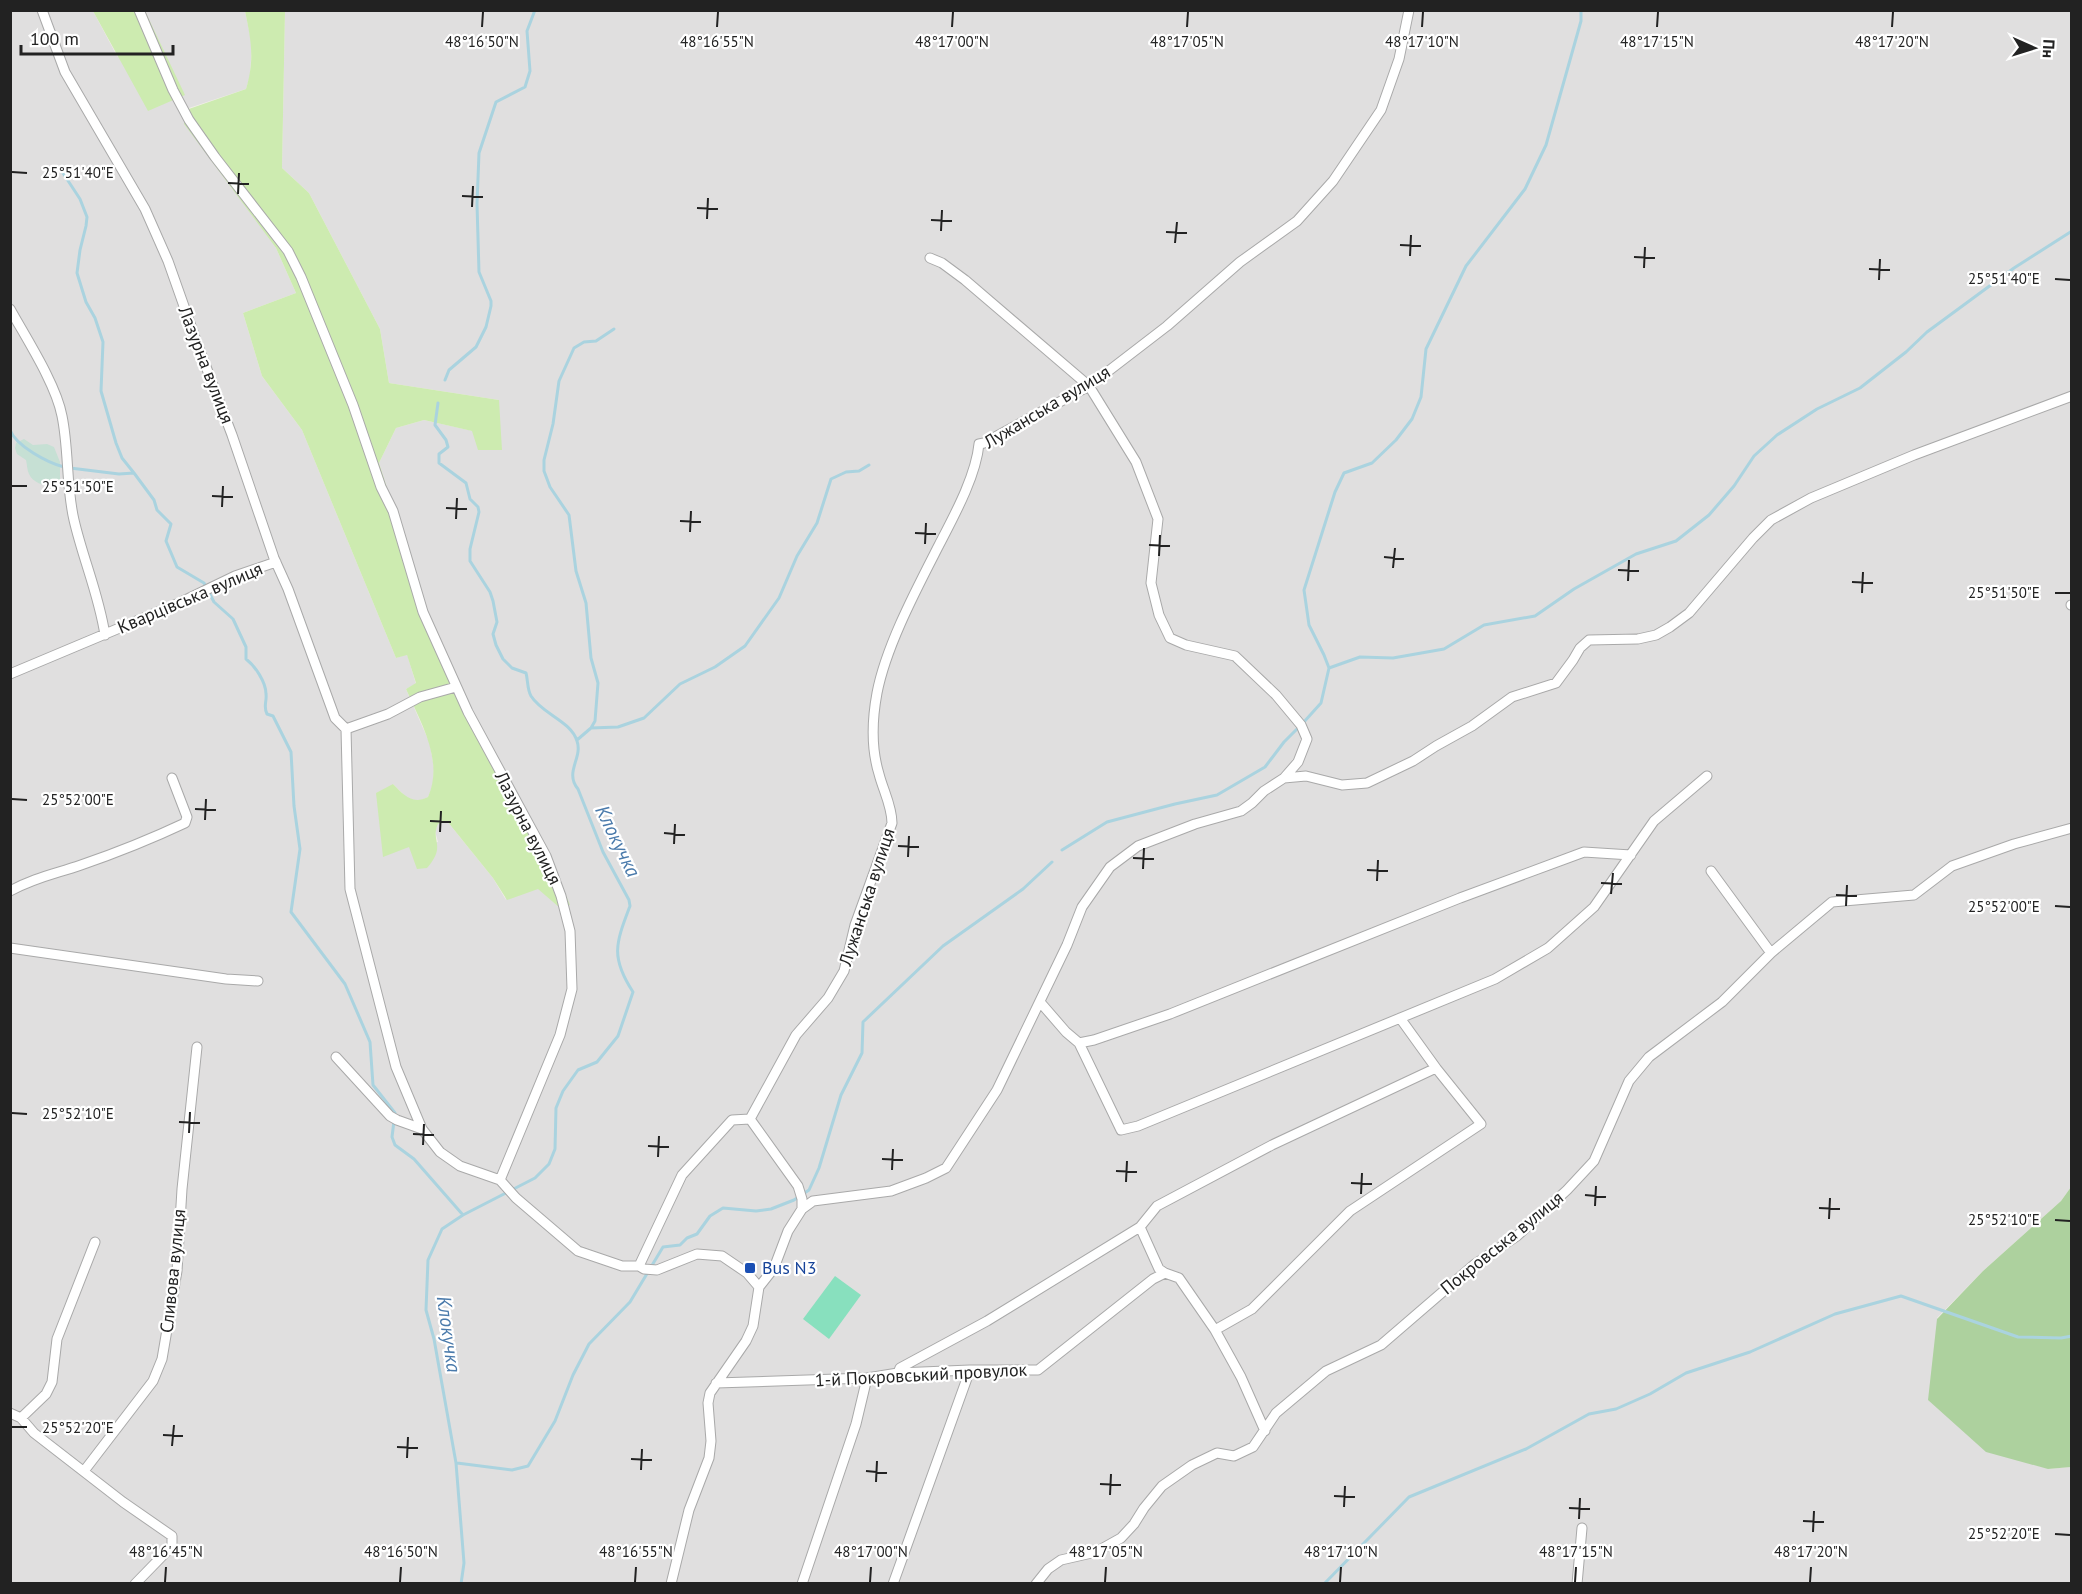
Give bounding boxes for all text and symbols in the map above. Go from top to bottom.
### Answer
scale bar [21,18,172,56]
north arrow [2004,18,2064,78]
text: 100 m [30,27,79,50]
text: 48°16'50"N [445,32,519,51]
text: 48°16'55"N [680,32,754,51]
text: 48°17'00"N [915,32,989,51]
text: 48°17'05"N [1150,32,1224,51]
text: 48°17'10"N [1385,32,1459,51]
text: 48°17'15"N [1620,32,1694,51]
text: 48°17'20"N [1855,32,1929,51]
text: Пн [2039,39,2059,59]
text: 25°51'40"E [42,163,114,182]
text: 25°51'40"E [1968,269,2040,288]
street label: Лазурна вулиця [173,302,239,427]
street label: Лужанська вулиця [979,360,1114,454]
text: 25°51'50"E [42,477,114,496]
street label: Кварцівська вулиця [114,557,266,639]
text: 25°51'50"E [1968,583,2040,602]
street label: Лазурна вулиця [490,766,567,888]
text: 25°52'00"E [42,790,114,809]
water label: Клокучка [589,801,647,881]
street label: Лужанська вулиця [833,825,900,970]
text: 25°52'00"E [1968,897,2040,916]
text: 25°52'10"E [42,1104,114,1123]
street label: Покровська вулиця [1436,1186,1568,1299]
street label: Сливова вулиця [155,1208,190,1334]
text: 25°52'10"E [1968,1210,2040,1229]
place label: Bus N3 [762,1256,817,1279]
marker: Bus N3 [743,1261,757,1275]
water label: Клокучка [431,1294,467,1374]
street label: 1-й Покровський провулок [814,1357,1028,1392]
text: 25°52'20"E [42,1418,114,1437]
text: 25°52'20"E [1968,1524,2040,1543]
text: 48°16'45"N [129,1542,203,1561]
text: 48°16'50"N [364,1542,438,1561]
text: 48°16'55"N [599,1542,673,1561]
text: 48°17'00"N [834,1542,908,1561]
text: 48°17'05"N [1069,1542,1143,1561]
text: 48°17'10"N [1304,1542,1378,1561]
text: 48°17'15"N [1539,1542,1613,1561]
text: 48°17'20"N [1774,1542,1848,1561]

